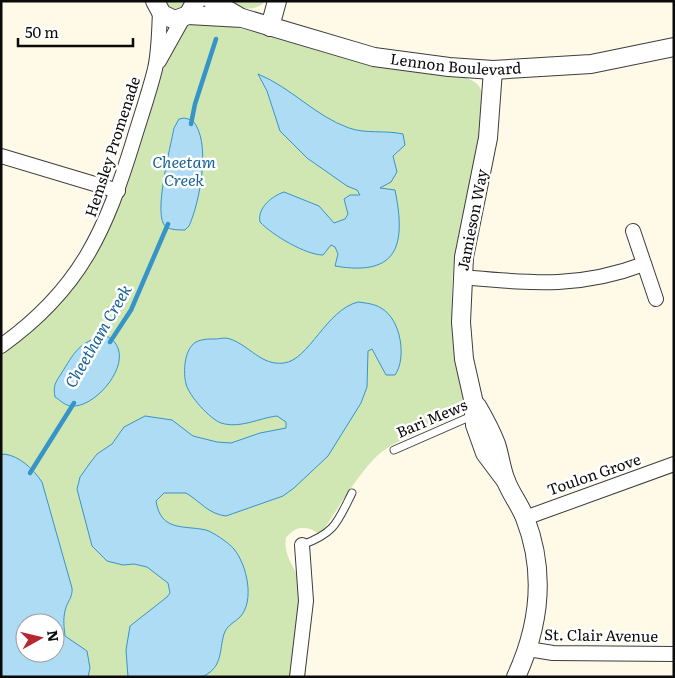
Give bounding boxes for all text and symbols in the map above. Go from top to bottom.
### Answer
scale bar [18,15,132,47]
text: 50 m [25,20,59,43]
street label: Lennon Boulevard [389,46,522,80]
street label: Hemsley Promenade [78,73,145,220]
water label: Cheetam Creek [152,149,216,191]
street label: Jamieson Way [450,167,493,273]
water label: Cheetham Creek [58,279,137,392]
street label: Bari Mews [392,392,471,443]
street label: Toulon Grove [544,447,644,500]
north arrow [15,613,65,663]
street label: St. Clair Avenue [544,622,658,647]
text: N [43,629,65,644]

